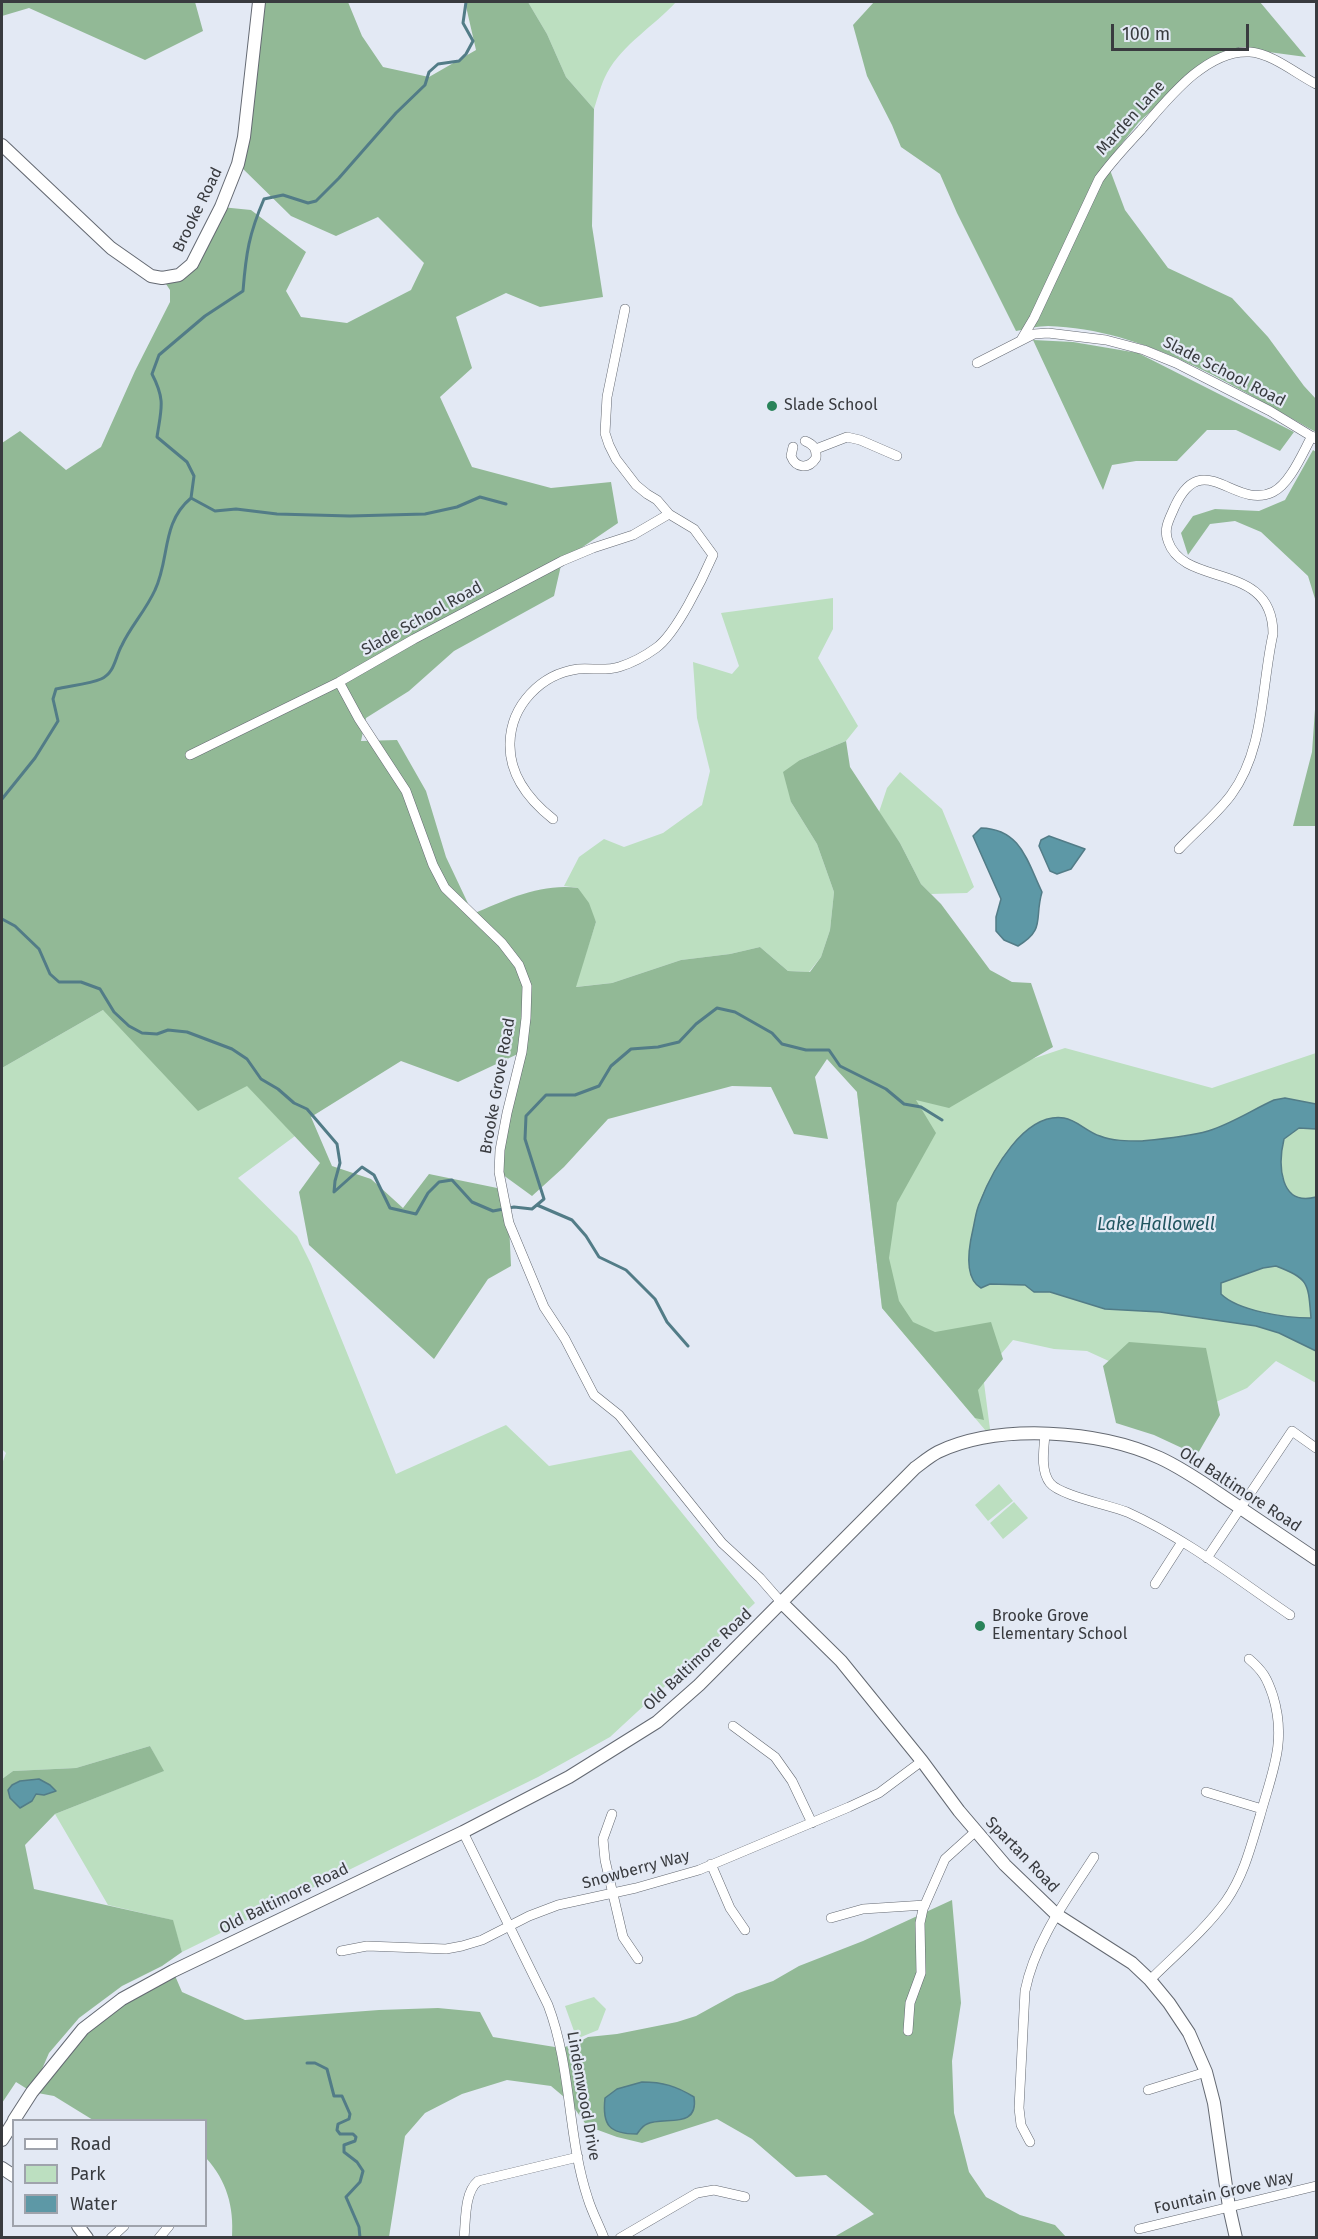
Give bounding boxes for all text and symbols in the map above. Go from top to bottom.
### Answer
scale bar [1114,12,1252,50]
text: 100 m [1122,23,1170,45]
street label: Marden Lane [1093,77,1169,159]
street label: Brooke Road [169,164,227,256]
street label: Slade School Road [1160,333,1288,411]
place label: Slade School [784,396,878,416]
marker: Slade School [765,399,779,413]
street label: Slade School Road [358,578,486,660]
street label: Brooke Grove Road [477,1016,519,1156]
water label: Lake Hallowell [1097,1214,1215,1236]
street label: Old Baltimore Road [1176,1443,1304,1537]
street label: Old Baltimore Road [640,1605,756,1715]
place label: Brooke Grove Elementary School [992,1607,1127,1645]
marker: Brooke Grove Elementary School [973,1619,987,1633]
street label: Spartan Road [981,1813,1063,1897]
street label: Snowberry Way [580,1846,692,1894]
street label: Old Baltimore Road [216,1859,352,1939]
street label: Lindenwood Drive [562,2030,604,2162]
legend [12,2119,207,2227]
text: Road [70,2133,112,2155]
text: Park [70,2163,105,2185]
street label: Fountain Grove Way [1152,2168,1296,2218]
text: Water [70,2193,117,2215]

